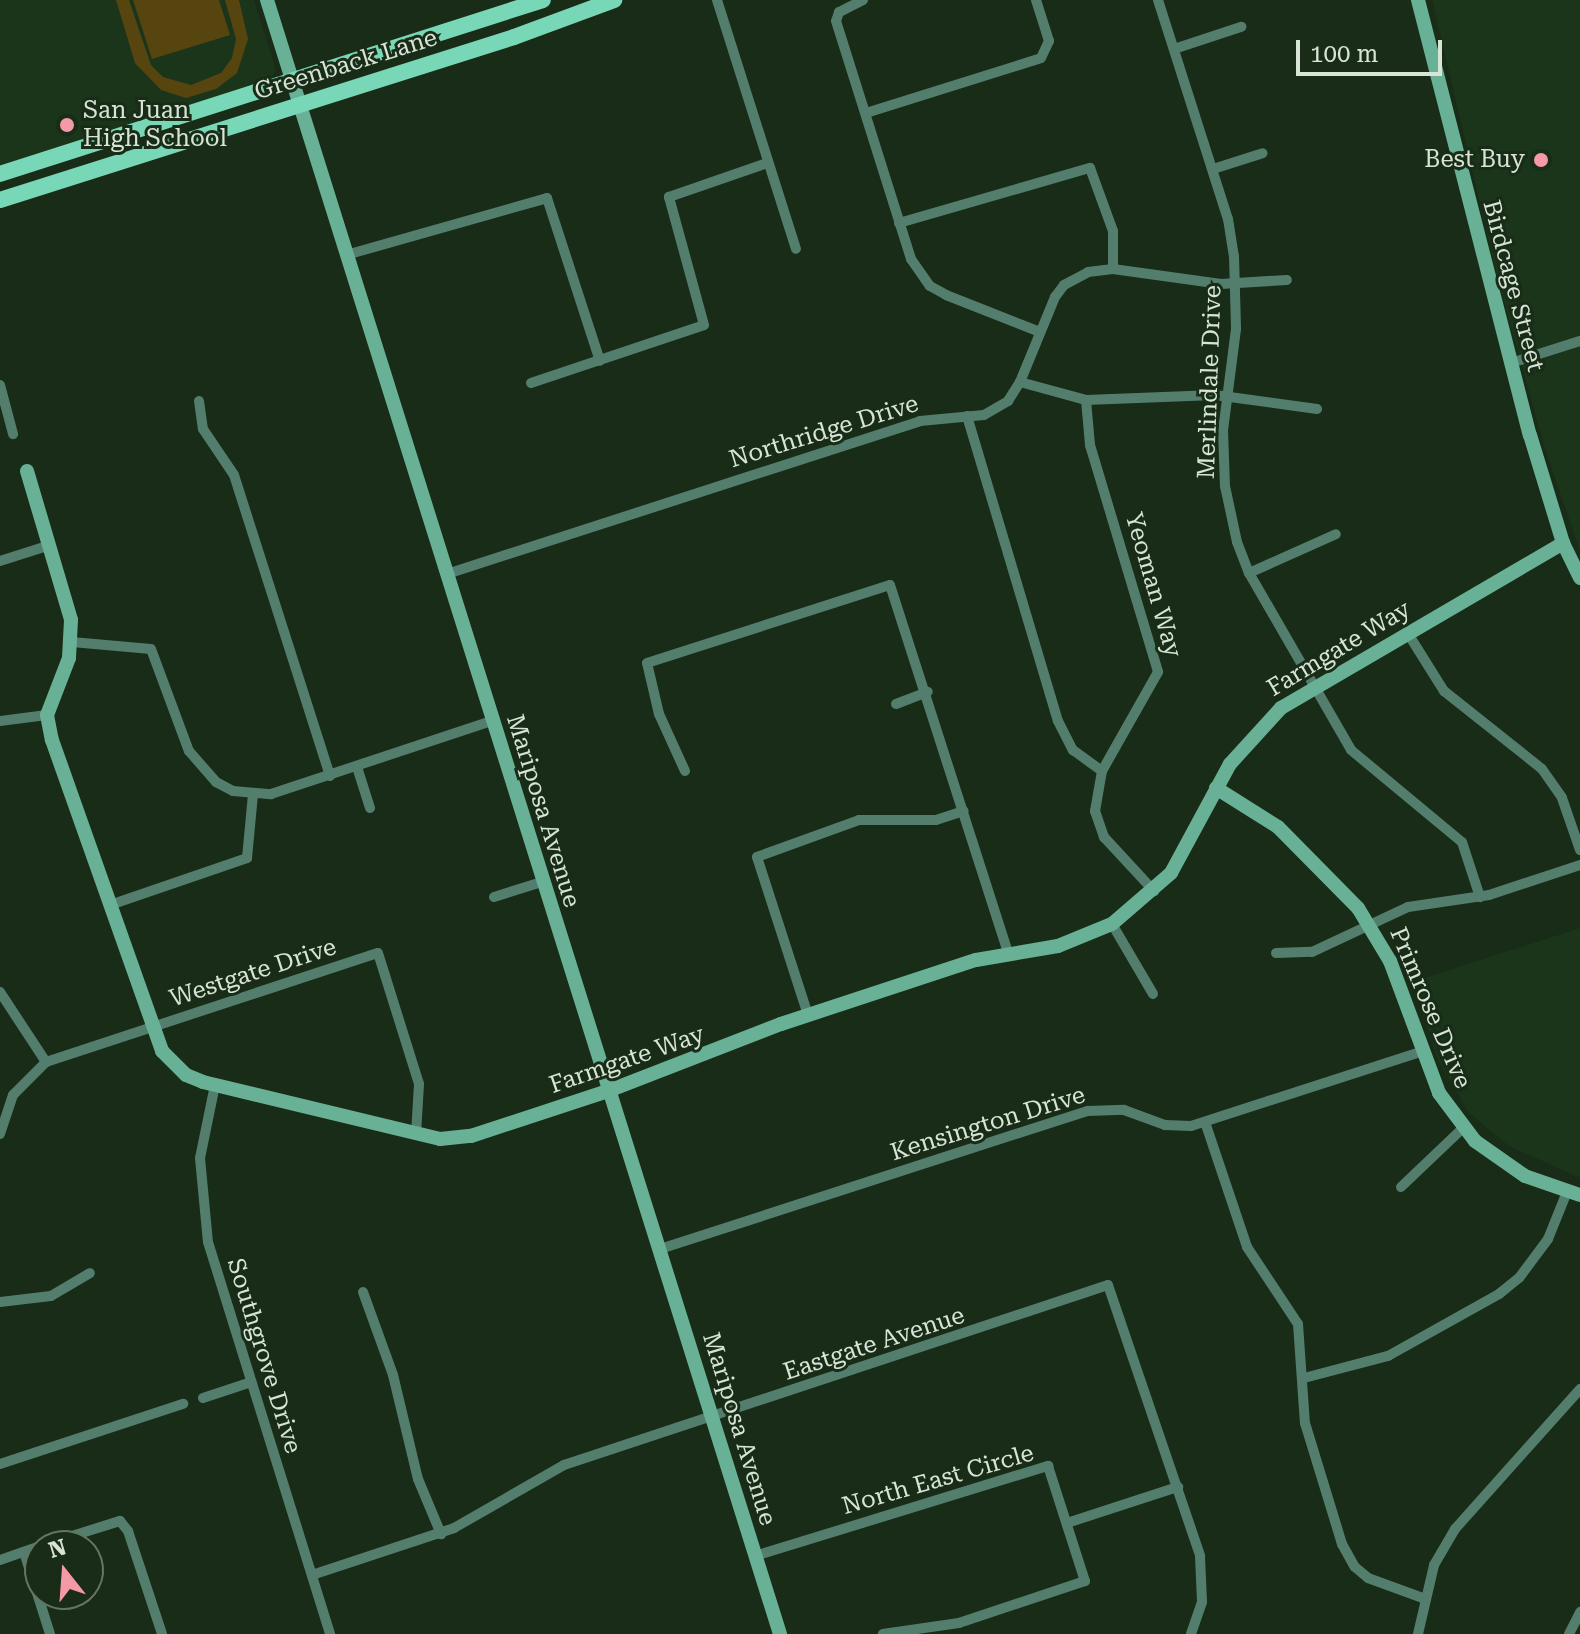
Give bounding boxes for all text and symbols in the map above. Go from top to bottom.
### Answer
street label: Greenback Lane [251,24,441,106]
scale bar [1300,24,1446,74]
text: 100 m [1310,40,1378,68]
place label: San Juan High School [83,97,227,153]
marker: San Juan High School [58,116,76,134]
place label: Best Buy [1424,146,1525,174]
marker: Best Buy [1532,151,1550,169]
street label: Birdcage Street [1476,197,1550,375]
street label: Merlindale Drive [1192,285,1228,479]
street label: Northridge Drive [726,390,922,474]
street label: Yeoman Way [1119,509,1187,661]
street label: Farmgate Way [1262,595,1416,703]
street label: Mariposa Avenue [500,711,586,911]
street label: Primrose Drive [1383,923,1477,1093]
street label: Westgate Drive [166,933,340,1013]
street label: Farmgate Way [546,1020,708,1100]
street label: Kensington Drive [887,1081,1089,1167]
street label: Southgrove Drive [221,1255,307,1457]
street label: Eastgate Avenue [780,1301,968,1387]
street label: Mariposa Avenue [696,1329,782,1529]
street label: North East Circle [839,1439,1037,1521]
north arrow [24,1530,104,1610]
text: N [46,1534,69,1563]

